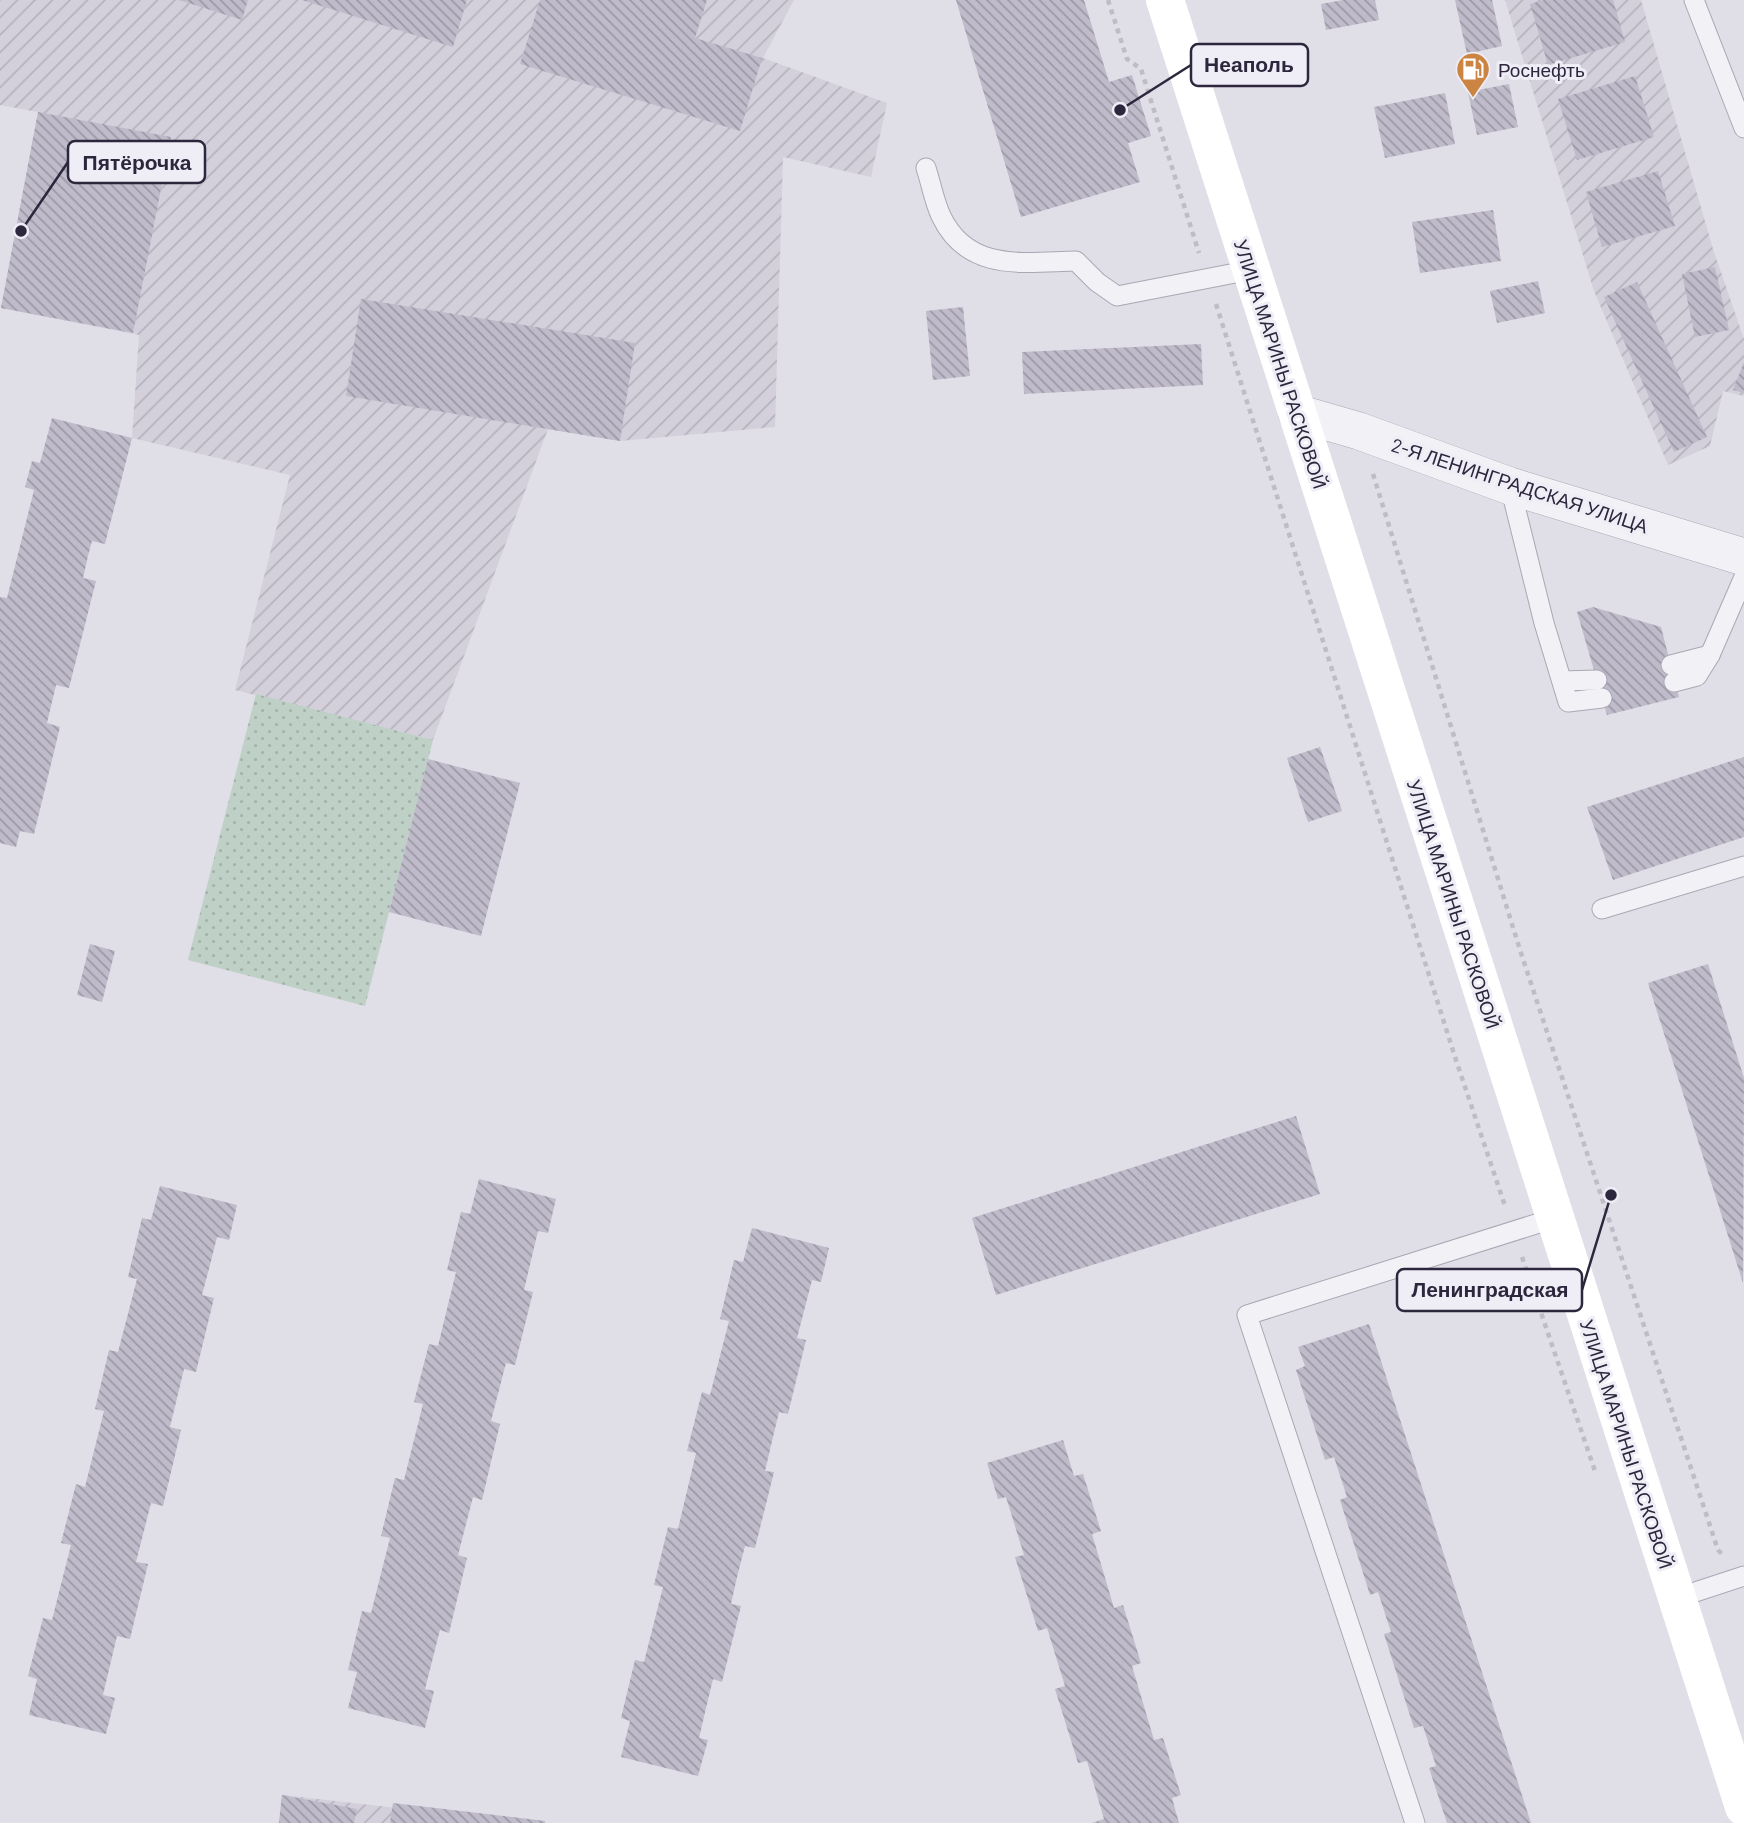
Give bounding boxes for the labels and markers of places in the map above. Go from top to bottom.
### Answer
callout: Неаполь [1191,44,1308,86]
fuel station icon: Роснефть [1454,50,1492,99]
place label: Роснефть [1498,58,1585,81]
callout: Пятёрочка [68,141,205,183]
callout: Ленинградская [1397,1269,1582,1311]

